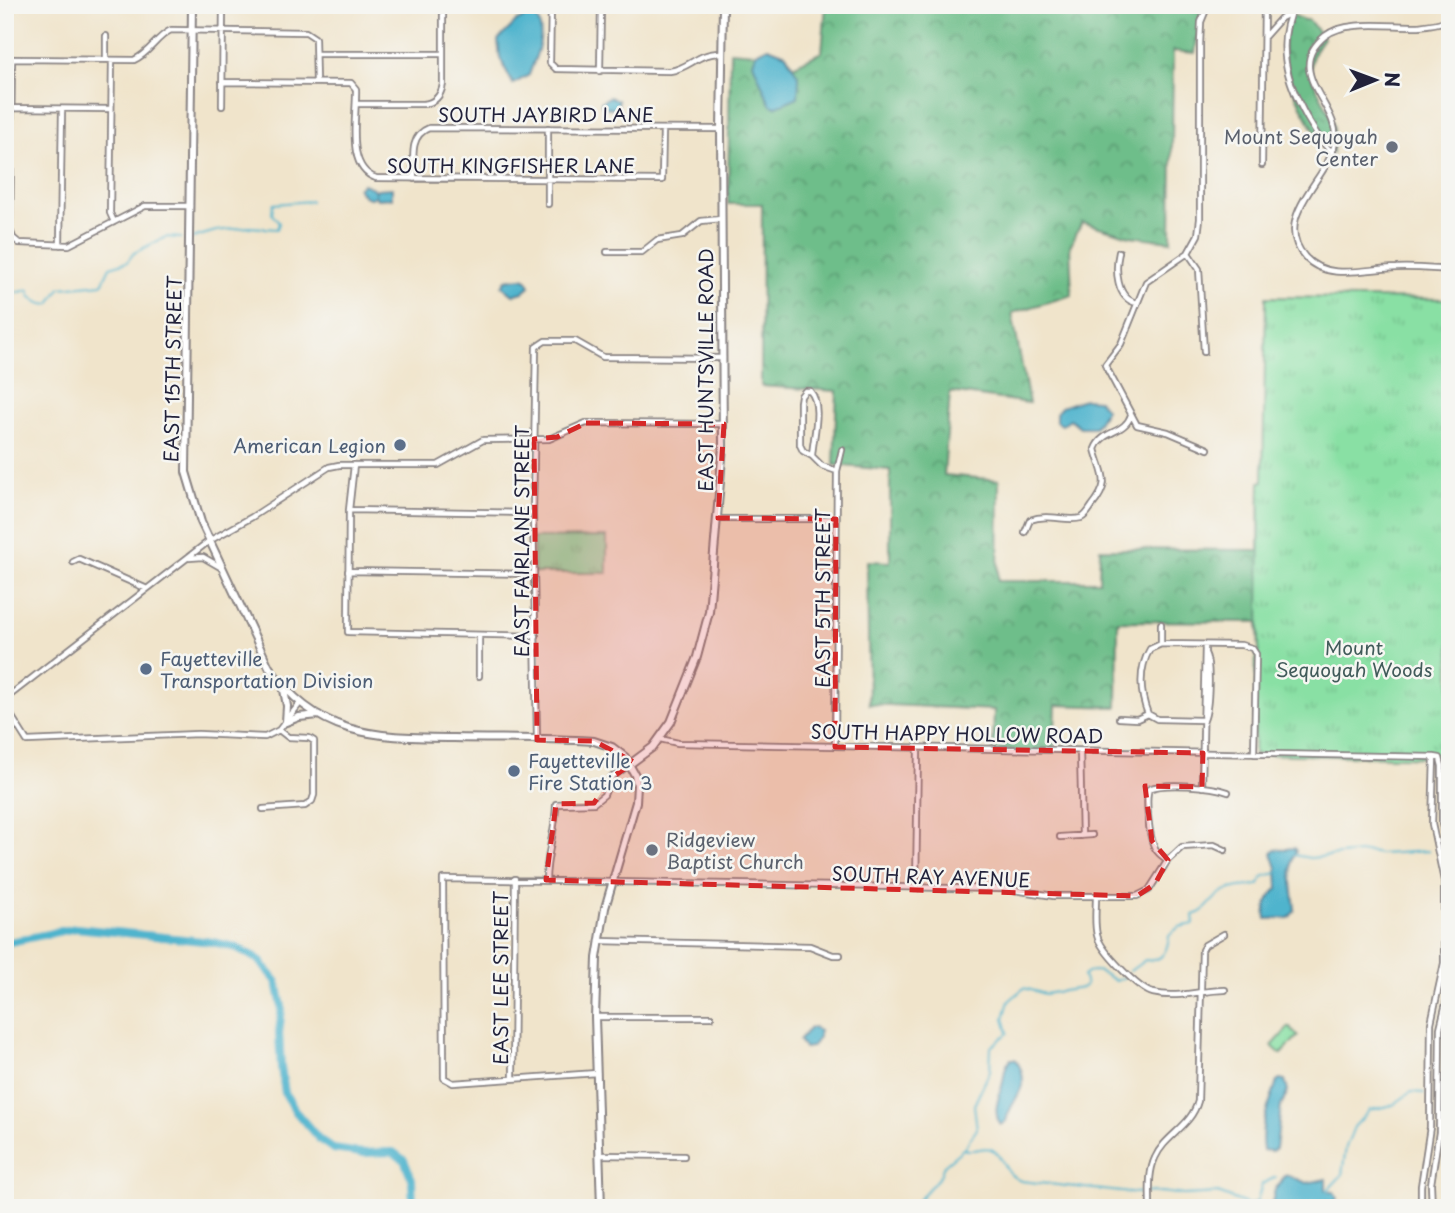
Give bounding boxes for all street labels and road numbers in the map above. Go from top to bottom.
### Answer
street label: SOUTH JAYBIRD LANE [438,100,654,128]
street label: SOUTH KINGFISHER LANE [387,151,635,179]
street label: EAST HUNTSVILLE ROAD [691,248,719,492]
street label: EAST 15TH STREET [156,275,188,463]
street label: EAST FAIRLANE STREET [507,425,535,657]
street label: EAST 5TH STREET [808,508,836,688]
street label: SOUTH HAPPY HOLLOW ROAD [810,716,1104,750]
street label: SOUTH RAY AVENUE [831,859,1031,893]
street label: EAST LEE STREET [486,891,514,1065]

